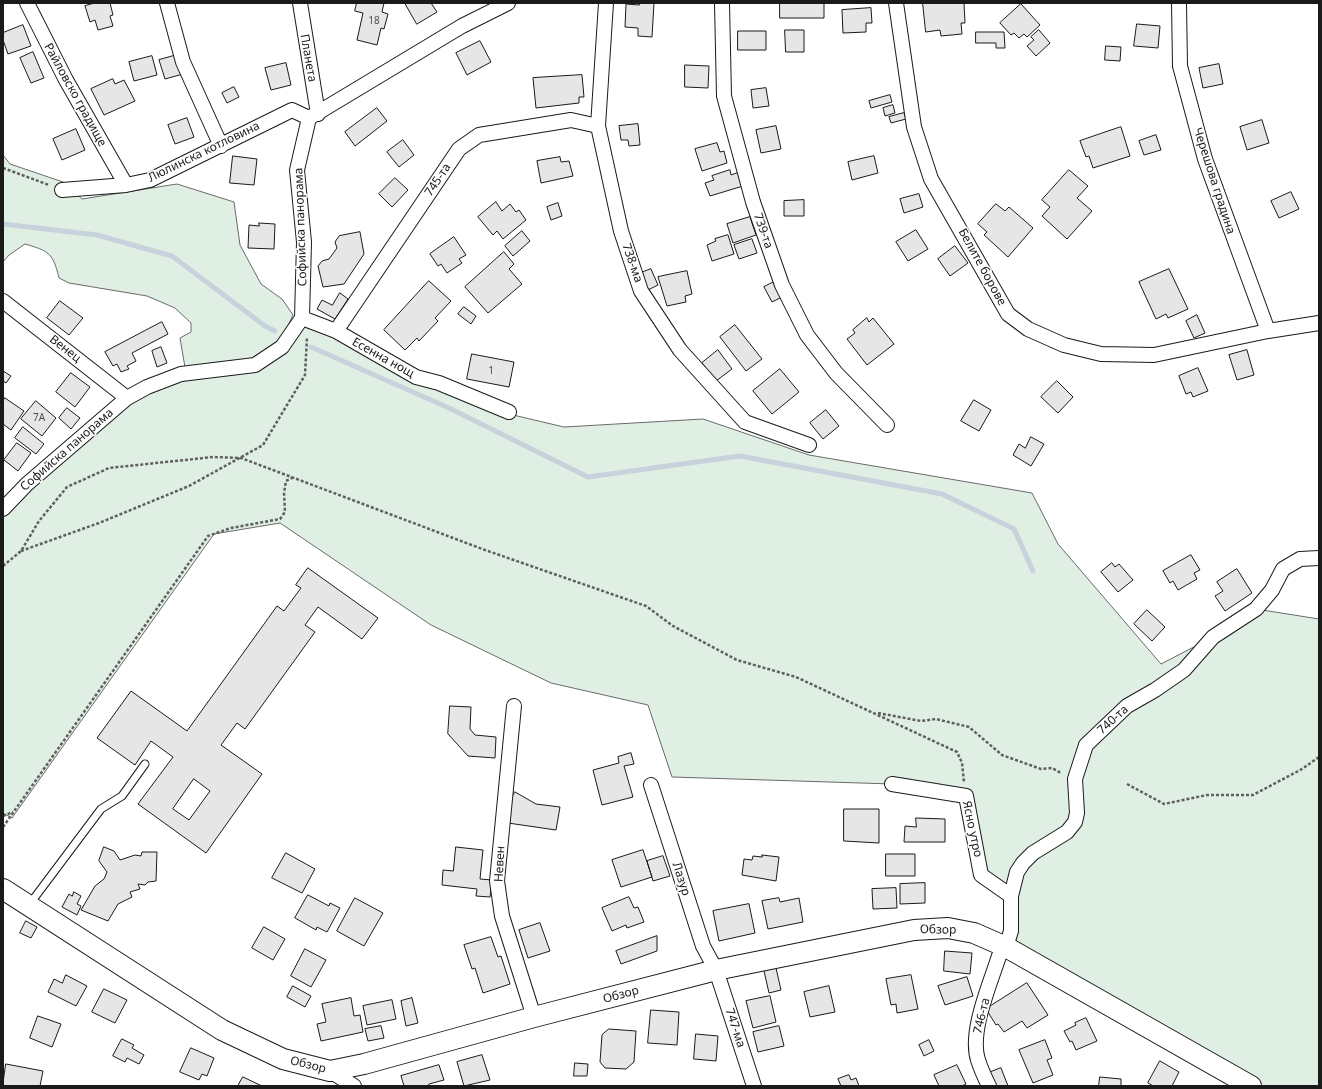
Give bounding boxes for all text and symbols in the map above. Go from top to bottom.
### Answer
house number: 18 [368,15,380,27]
street label: Планета [297,33,319,83]
street label: Райловско градище [41,41,109,149]
street label: Люлинска котловина [146,119,262,185]
street label: Черешова градина [1190,126,1238,236]
street label: 745-та [422,161,454,199]
street label: Софийска панорама [292,167,310,287]
street label: 739-та [750,211,776,251]
street label: Белите борове [955,226,1009,308]
street label: 738-ма [619,242,645,284]
street label: Венец [46,332,84,366]
street label: Есенна нощ [349,335,417,381]
house number: 1 [488,365,494,377]
street label: Софийска панорама [17,406,117,494]
house number: 7А [33,412,45,424]
street label: 740-та [1095,702,1131,738]
street label: Ясно утро [959,799,985,859]
street label: Невен [492,846,508,882]
street label: Лазур [669,861,693,897]
street label: Обзор [920,922,956,938]
street label: Обзор [601,983,641,1007]
street label: 746-та [971,997,993,1035]
street label: 747-ма [722,1007,748,1049]
street label: Обзор [289,1054,327,1076]

